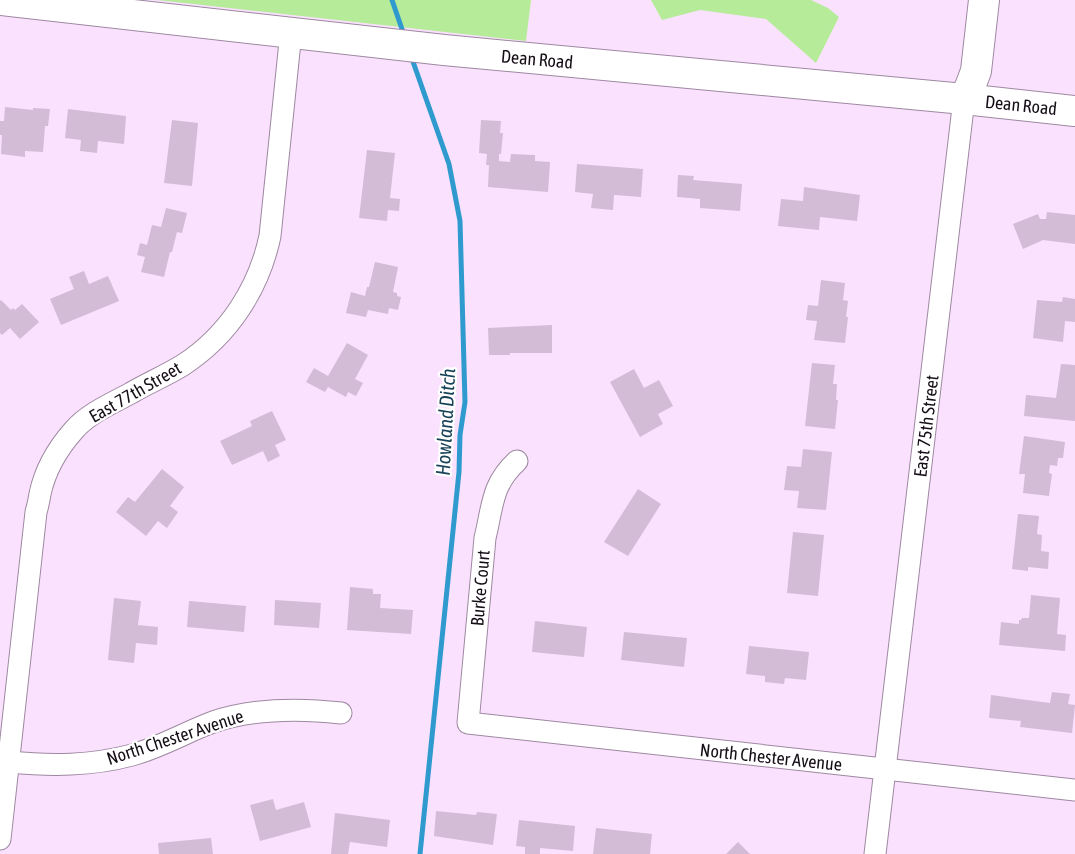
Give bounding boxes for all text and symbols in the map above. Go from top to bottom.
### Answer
street label: Dean Road [500,45,574,73]
street label: Dean Road [984,91,1058,119]
street label: East 77th Street [85,357,185,427]
water label: Howland Ditch [431,367,459,476]
street label: East 75th Street [909,374,943,478]
street label: Burke Court [466,549,494,627]
street label: North Chester Avenue [104,705,246,769]
street label: North Chester Avenue [699,739,843,775]

